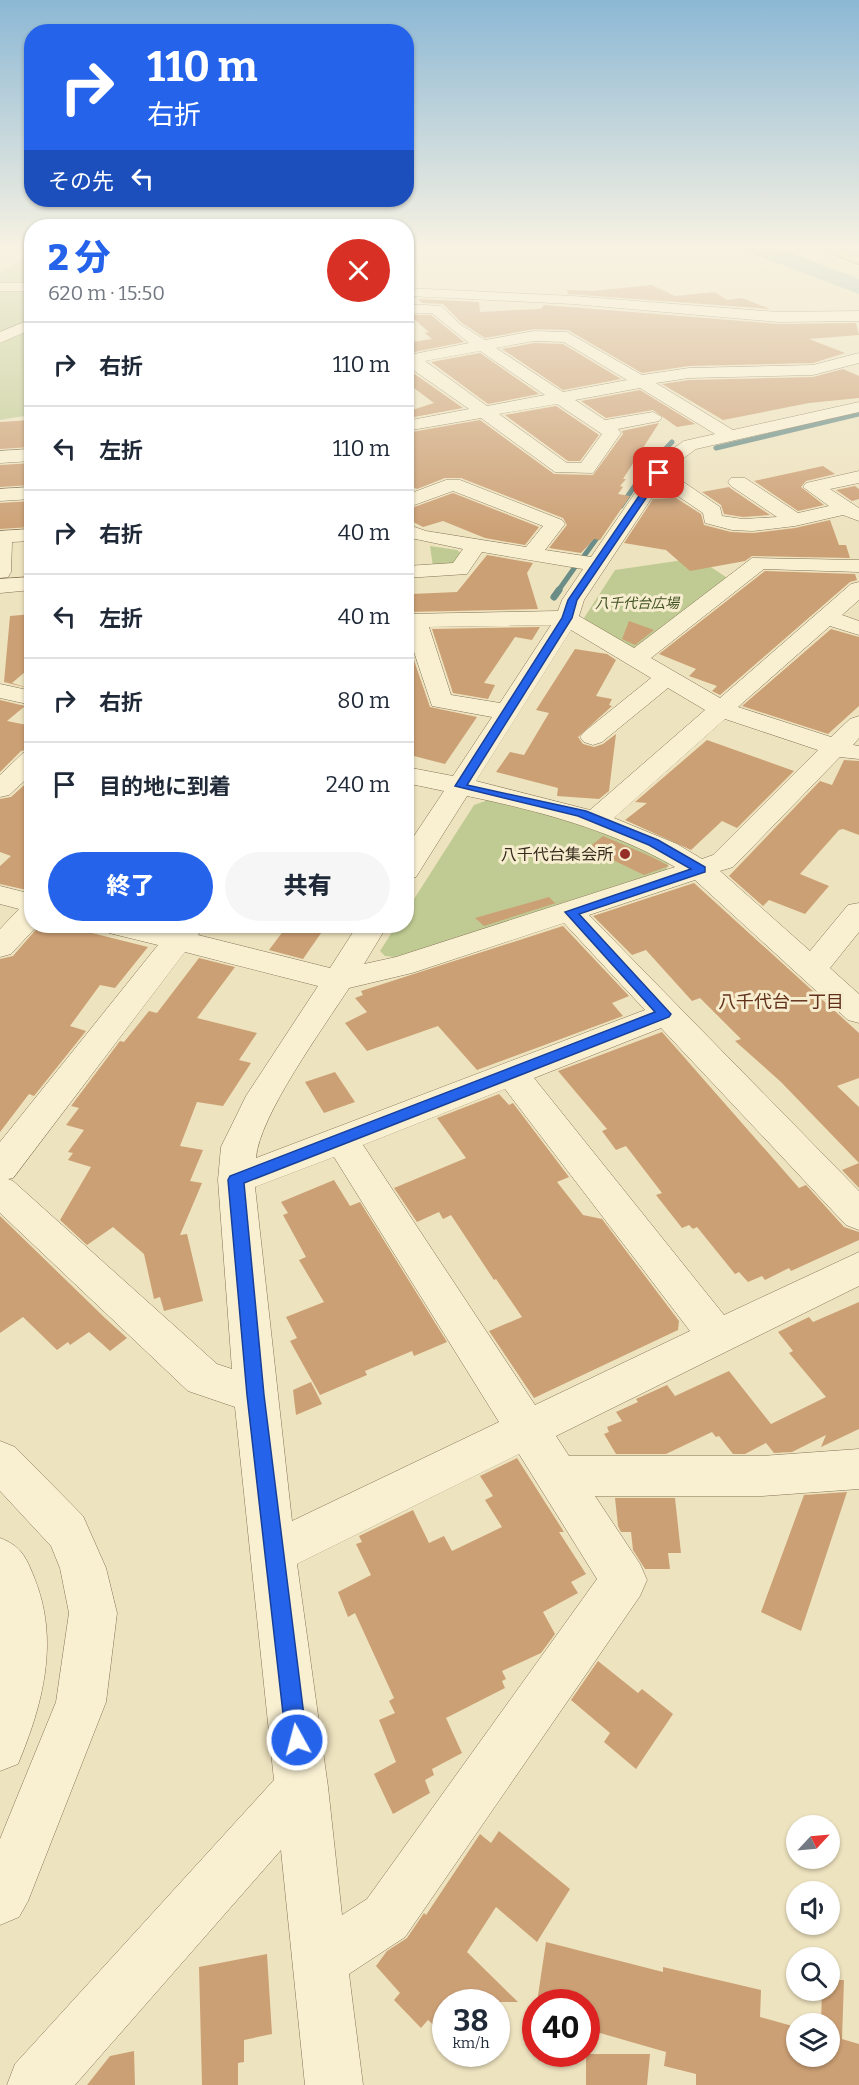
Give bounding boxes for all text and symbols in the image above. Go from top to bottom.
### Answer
text: 110 m [147,42,258,92]
icon: right [48,48,126,126]
text: 右折 [147,99,201,131]
icon: left [126,162,159,195]
text: その先 [48,168,114,195]
text: 2 分 [48,236,111,280]
button: close [327,239,390,302]
text: 620 m · 15:50 [48,281,165,305]
icon: right [48,348,81,381]
text: 110 m [333,351,390,378]
text: 右折 [99,353,143,380]
icon: left [48,432,81,465]
text: 110 m [333,435,390,462]
text: 左折 [99,437,143,464]
pin [633,447,684,498]
icon: arrive [642,456,675,489]
icon: right [48,516,81,549]
text: 40 m [338,519,390,546]
text: 右折 [99,521,143,548]
park label: 八千代台広場 [595,595,681,612]
icon: left [48,600,81,633]
text: 40 m [338,603,390,630]
text: 左折 [99,605,143,632]
icon: right [48,684,81,717]
text: 80 m [337,687,390,714]
text: 右折 [99,689,143,716]
icon: arrive [48,768,81,801]
text: 240 m [326,771,390,798]
text: 目的地に到着 [99,773,231,800]
place label: 八千代台集会所 [501,845,613,864]
marker: 八千代台集会所 [618,847,632,861]
button: 終了 [48,852,213,921]
button: 共有 [225,852,390,921]
district label: 八千代台一丁目 [718,991,844,1013]
position arrow [265,1708,329,1772]
north arrow [786,1815,840,1869]
map controls [786,1815,840,2067]
button: sound [786,1881,840,1935]
button: search [786,1947,840,2001]
speed limit sign: 40 [522,1989,600,2067]
text: 38 [453,2003,489,2039]
button: layers [786,2013,840,2067]
text: km/h [452,2034,490,2052]

